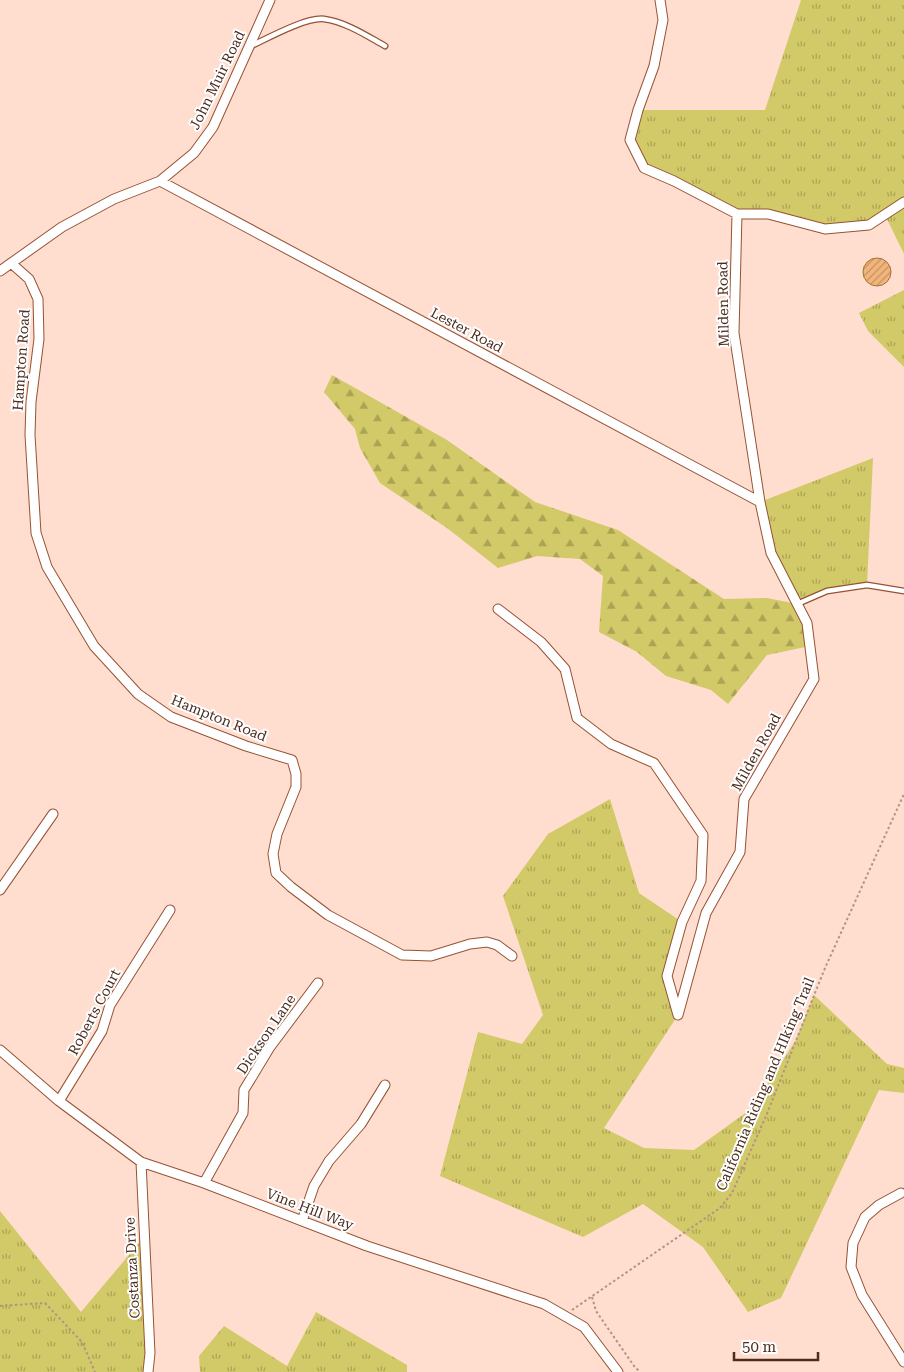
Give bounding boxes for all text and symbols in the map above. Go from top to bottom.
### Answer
street label: John Muir Road [186,28,248,132]
street label: Milden Road [714,261,732,347]
street label: Lester Road [428,304,506,356]
street label: Hampton Road [9,309,33,411]
street label: Hampton Road [169,692,269,744]
street label: Milden Road [728,711,784,793]
street label: Roberts Court [65,966,123,1058]
street label: California Riding and HIking Trail [713,974,818,1193]
street label: Dickson Lane [233,991,299,1077]
street label: Vine Hill Way [264,1185,356,1233]
street label: Costanza Drive [121,1217,143,1319]
scale bar [734,1330,818,1362]
text: 50 m [742,1338,777,1356]

